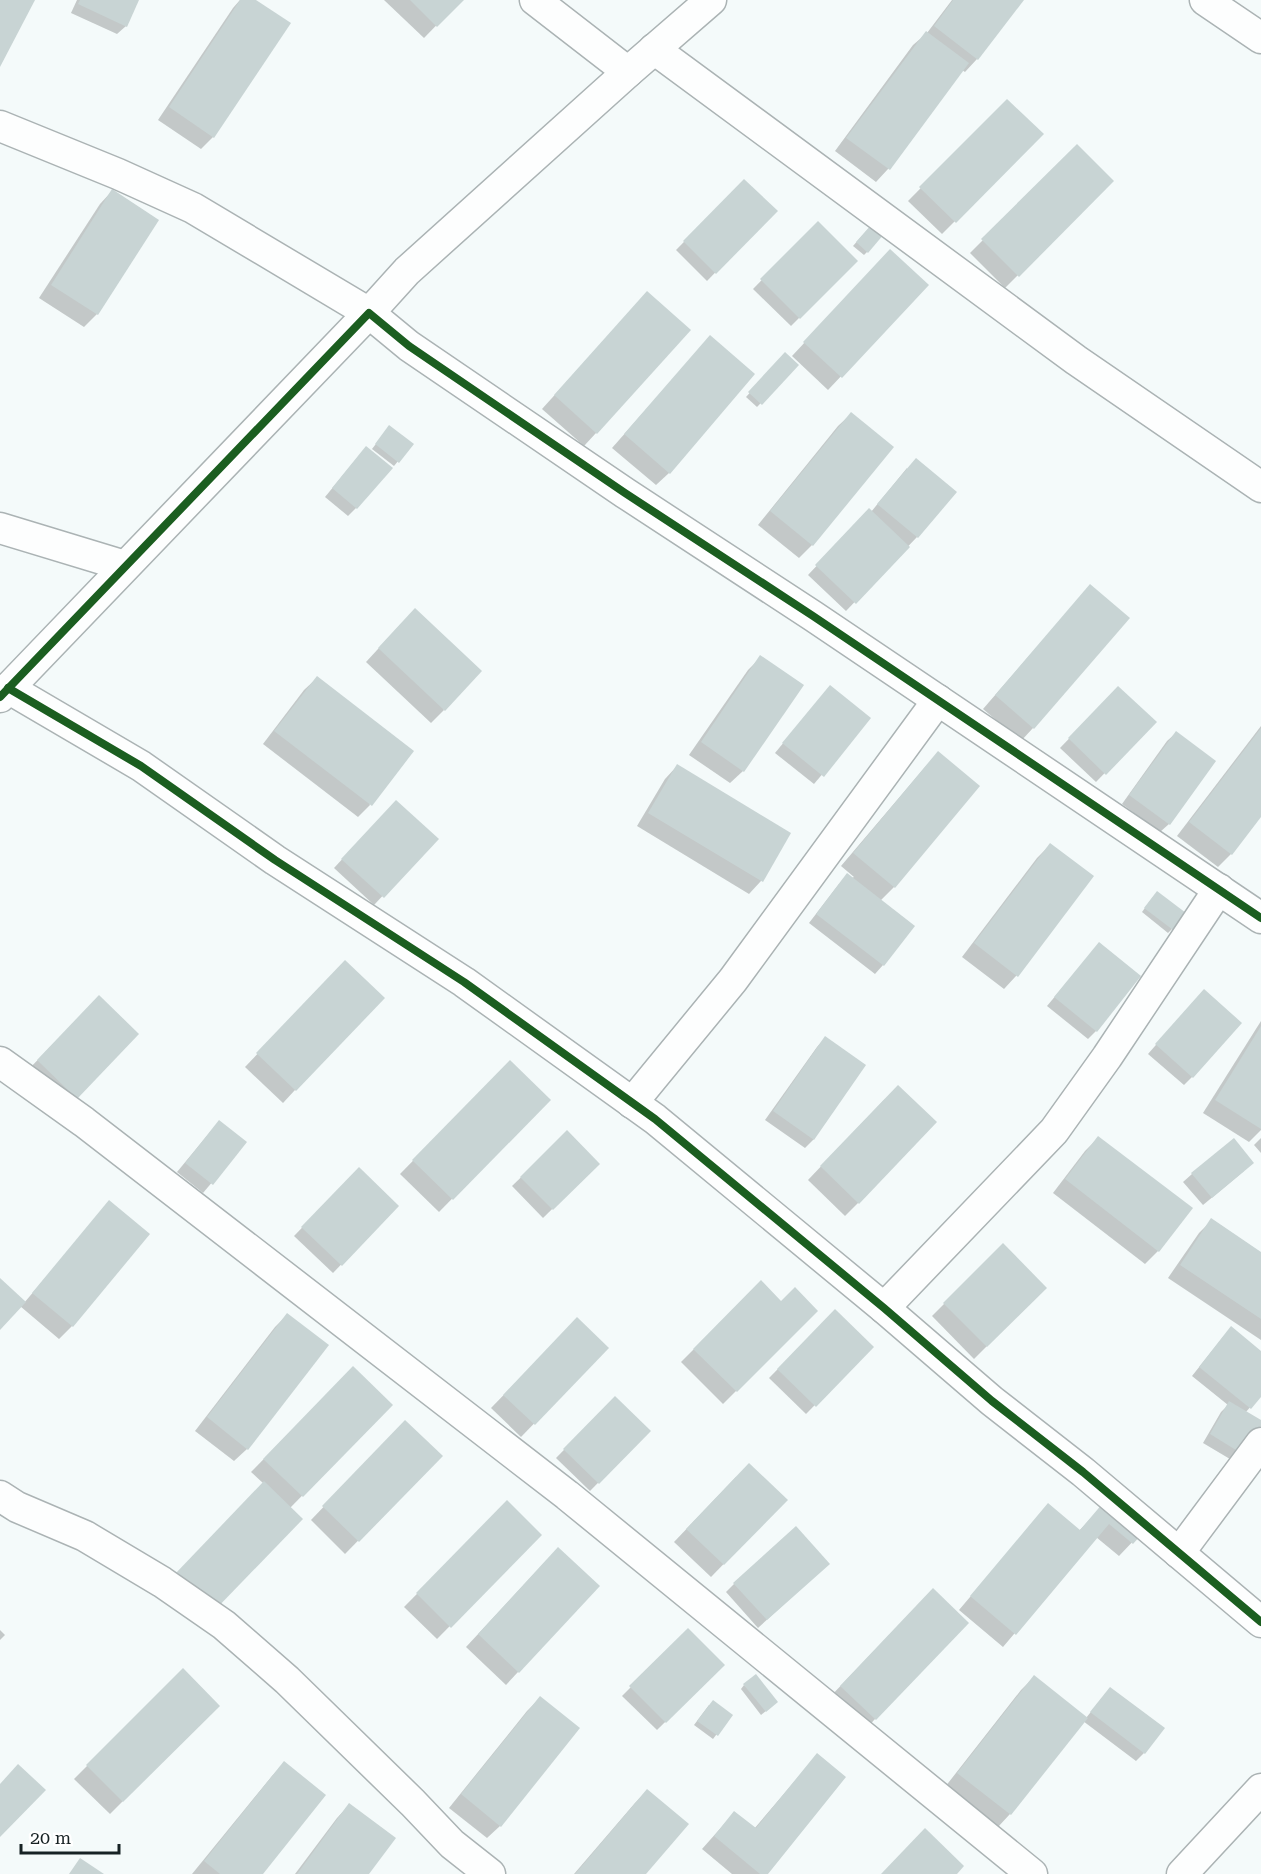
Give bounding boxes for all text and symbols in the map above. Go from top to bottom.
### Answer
scale bar [21,1817,118,1855]
text: 20 m [30,1827,71,1848]

